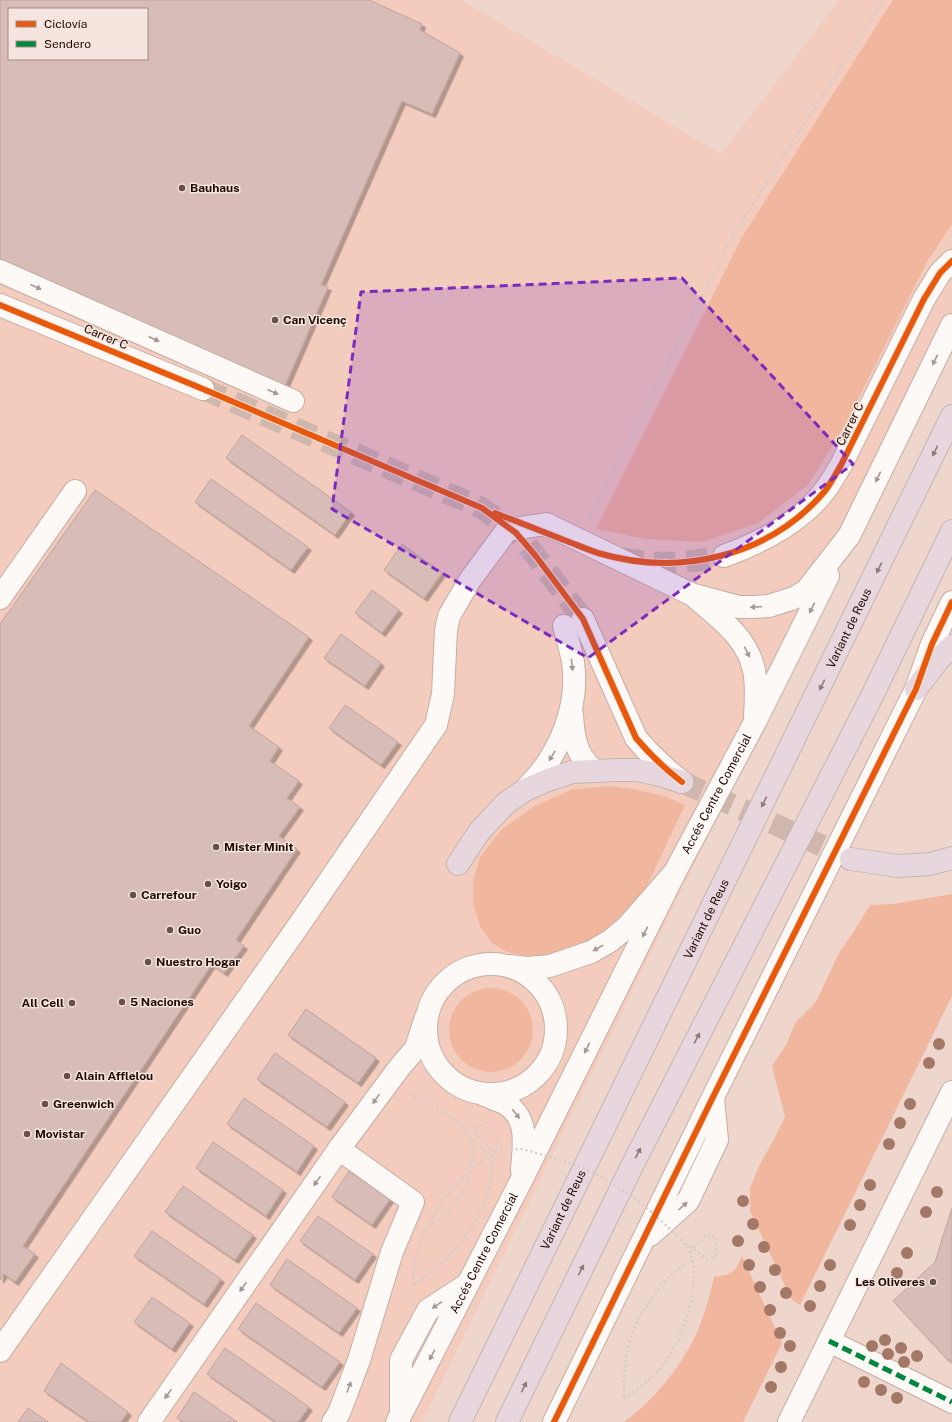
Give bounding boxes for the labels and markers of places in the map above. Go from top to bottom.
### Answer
place label: Bauhaus [190,181,240,195]
marker: Bauhaus [177,183,187,193]
place label: Can Vicenç [283,313,347,327]
marker: Can Vicenç [270,315,280,325]
place label: Mister Minit [224,840,293,854]
marker: Mister Minit [211,842,221,852]
place label: Yoigo [216,877,247,891]
marker: Yoigo [203,879,213,889]
place label: Carrefour [141,888,197,902]
marker: Carrefour [128,890,138,900]
place label: Guo [178,923,201,937]
marker: Guo [165,925,175,935]
place label: Nuestro Hogar [156,955,240,969]
marker: Nuestro Hogar [143,957,153,967]
place label: 5 Naciones [130,995,194,1009]
place label: All Cell [22,996,64,1010]
marker: 5 Naciones [117,997,127,1007]
marker: All Cell [67,998,77,1008]
place label: Alain Afflelou [75,1069,153,1083]
marker: Alain Afflelou [62,1071,72,1081]
place label: Greenwich [53,1097,114,1111]
marker: Greenwich [40,1099,50,1109]
place label: Movistar [35,1127,85,1141]
marker: Movistar [22,1129,32,1139]
place label: Les Oliveres [855,1275,925,1289]
marker: Les Oliveres [928,1277,938,1287]

